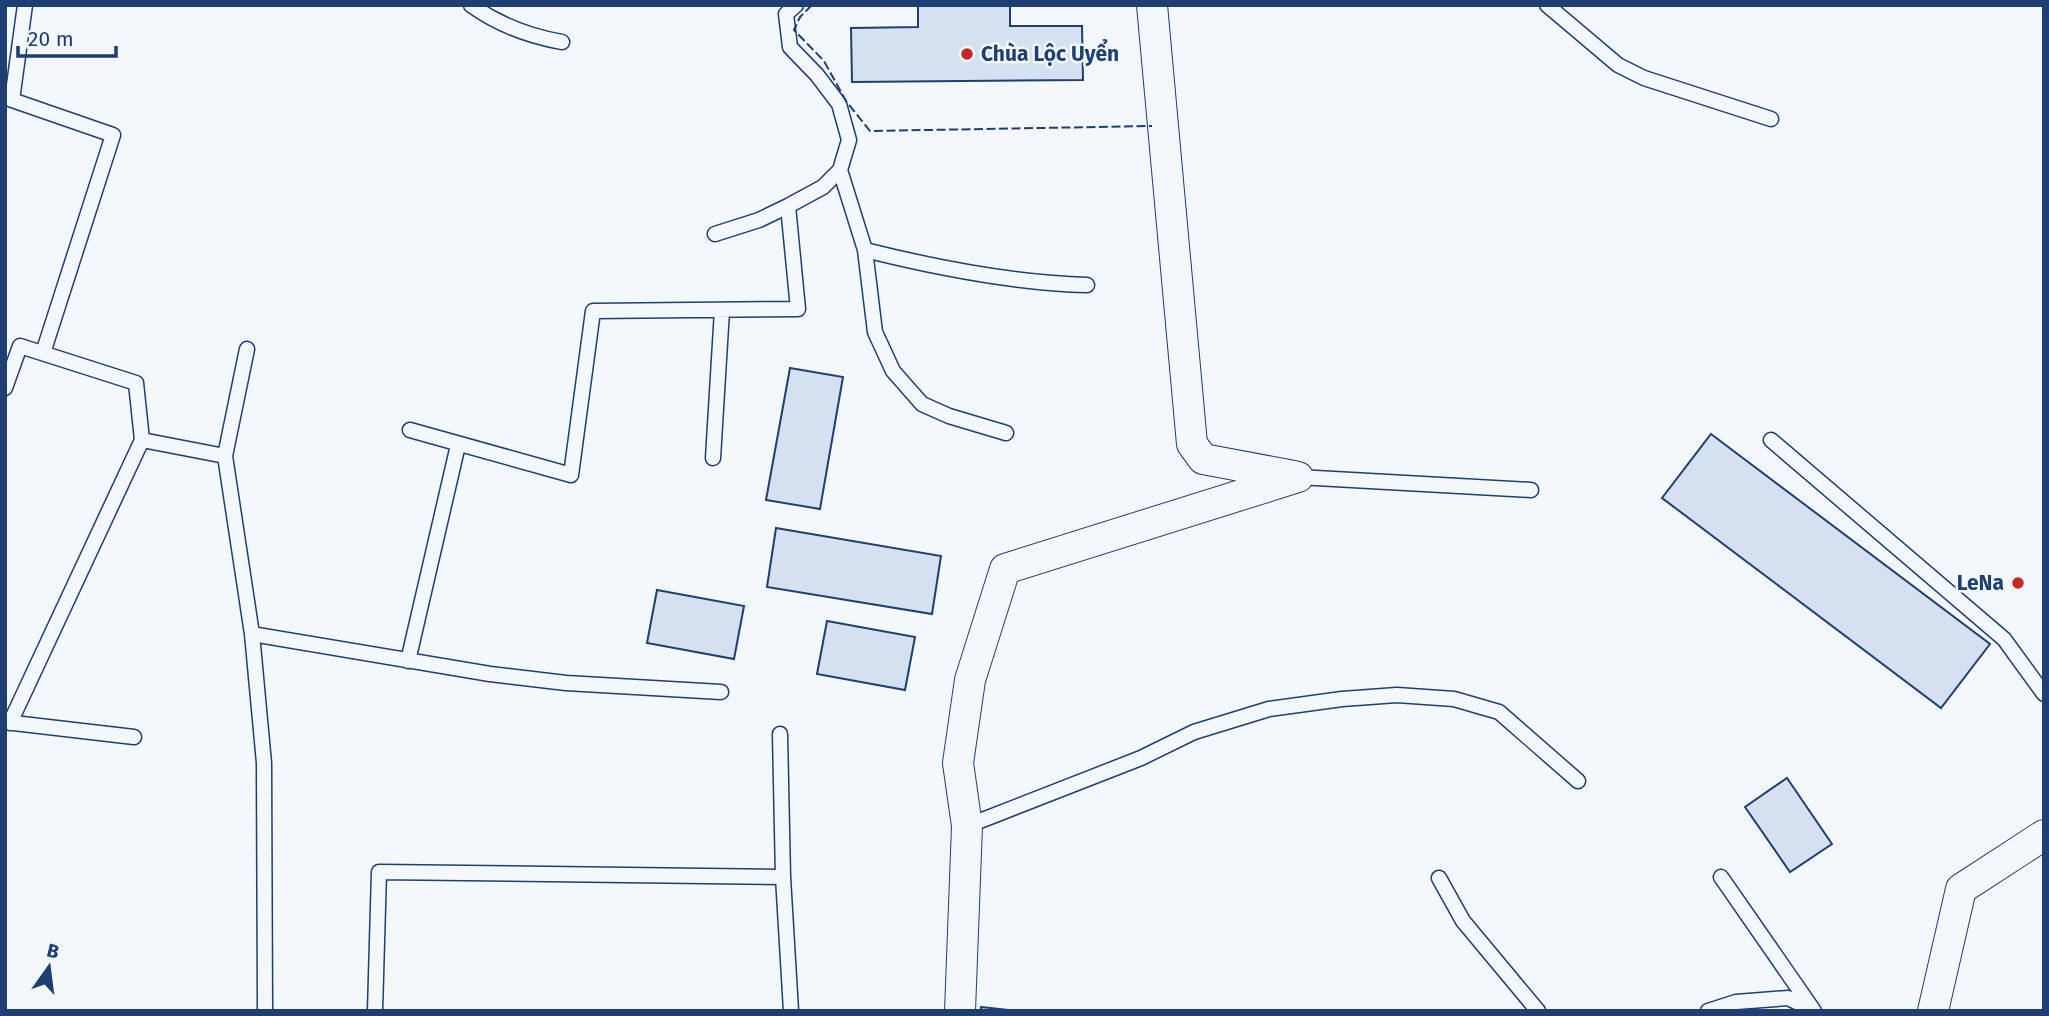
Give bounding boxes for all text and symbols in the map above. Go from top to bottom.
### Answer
scale bar [18,14,116,58]
text: 20 m [28,26,74,52]
place label: Chùa Lộc Uyển [981,39,1119,67]
marker: Chùa Lộc Uyển [959,46,975,62]
place label: LeNa [1957,570,2004,596]
marker: LeNa [2010,575,2026,591]
north arrow [14,932,84,1002]
text: B [45,938,62,964]

